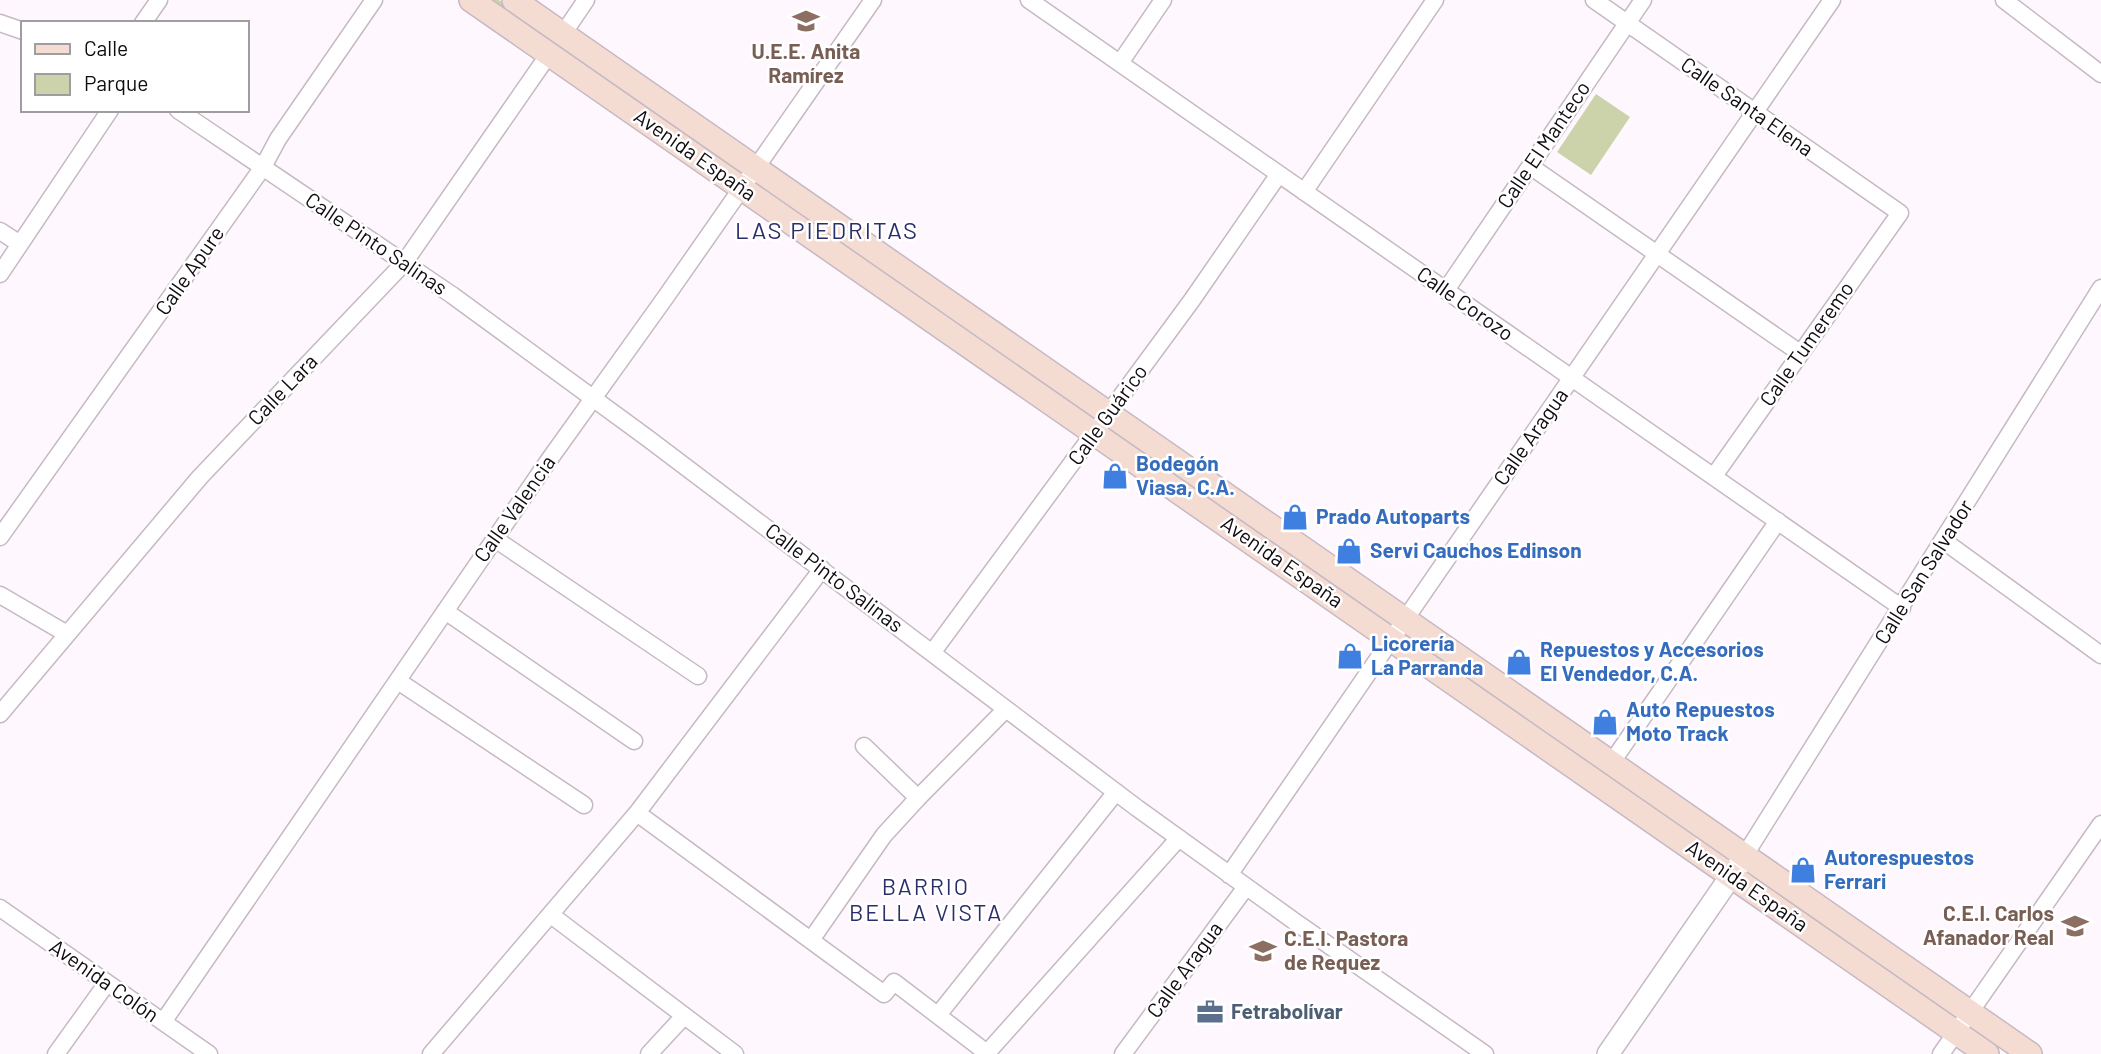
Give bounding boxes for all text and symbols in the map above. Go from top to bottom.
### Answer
school or university icon: U.E.E. Anita Ramírez [791,6,821,36]
legend [21,21,248,112]
text: Calle [84,35,128,60]
place label: U.E.E. Anita Ramírez [752,38,860,87]
street label: Calle Santa Elena [1677,51,1819,161]
text: Parque [84,70,149,95]
street label: Calle El Manteco [1491,76,1595,213]
street label: Avenida España [630,102,762,205]
street label: Calle Pinto Salinas [301,186,453,299]
district label: LAS PIEDRITAS [735,215,919,244]
street label: Calle Apure [149,221,228,319]
street label: Calle Corozo [1413,260,1519,345]
street label: Calle Tumeremo [1754,276,1858,410]
street label: Calle Lara [242,348,322,430]
street label: Calle Guárico [1062,359,1152,469]
street label: Calle Aragua [1487,383,1572,489]
street label: Calle Valencia [468,450,560,566]
place label: Bodegón Viasa, C.A. [1136,450,1235,499]
shop icon: Bodegón Viasa, C.A. [1100,461,1130,491]
street label: Calle San Salvador [1868,494,1977,648]
shop icon: Prado Autoparts [1280,502,1310,532]
place label: Prado Autoparts [1316,503,1470,528]
street label: Avenida España [1217,509,1349,612]
street label: Calle Pinto Salinas [761,517,909,637]
shop icon: Servi Cauchos Edinson [1334,536,1364,566]
place label: Servi Cauchos Edinson [1370,537,1582,562]
place label: Licorería La Parranda [1371,630,1483,679]
place label: Repuestos y Accesorios El Vendedor, C.A. [1540,636,1764,685]
shop icon: Licorería La Parranda [1335,641,1365,671]
shop icon: Repuestos y Accesorios El Vendedor, C.A. [1504,647,1534,677]
place label: Auto Repuestos Moto Track [1626,696,1775,745]
shop icon: Auto Repuestos Moto Track [1590,707,1620,737]
street label: Avenida España [1682,833,1814,936]
place label: Autorespuestos Ferrari [1824,844,1974,893]
shop icon: Autorespuestos Ferrari [1788,855,1818,885]
district label: BARRIO BELLA VISTA [849,872,1003,926]
place label: C.E.I. Carlos Afanador Real [1923,900,2054,949]
school or university icon: C.E.I. Carlos Afanador Real [2060,911,2090,941]
street label: Calle Aragua [1141,916,1227,1022]
place label: C.E.I. Pastora de Requez [1284,925,1408,974]
street label: Avenida Colón [45,933,164,1027]
school or university icon: C.E.I. Pastora de Requez [1248,936,1278,966]
office icon: Fetrabolívar [1195,997,1225,1027]
place label: Fetrabolívar [1231,998,1343,1023]

